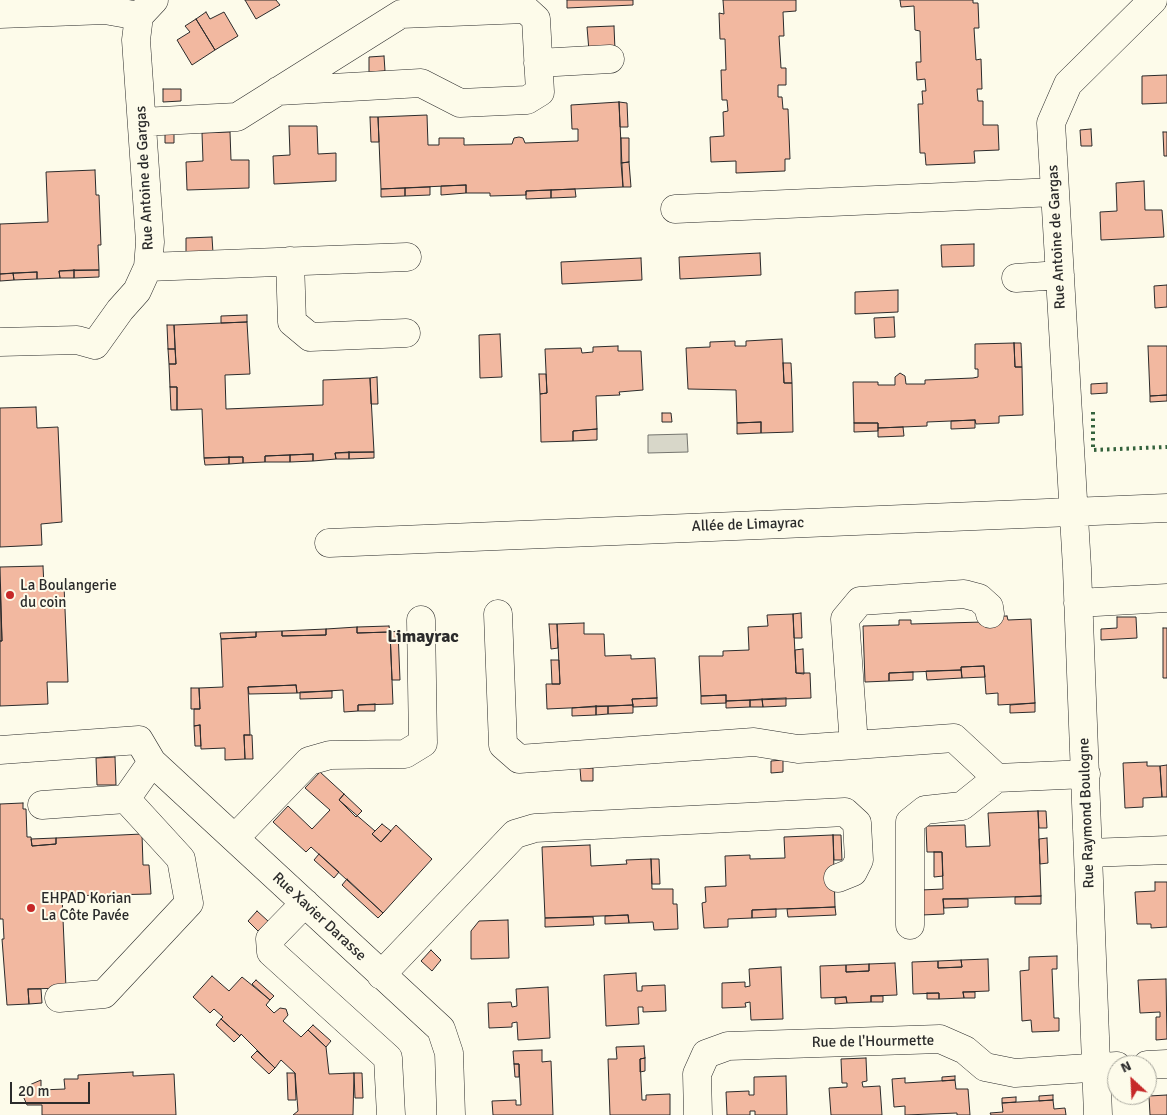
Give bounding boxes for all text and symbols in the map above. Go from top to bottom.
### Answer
street label: Rue Antoine de Gargas [132,105,158,251]
street label: Rue Antoine de Gargas [1044,164,1070,310]
street label: Allée de Limayrac [691,514,805,536]
place label: La Boulangerie du coin [20,577,117,612]
marker: La Boulangerie du coin [4,589,16,601]
district label: Limayrac [387,626,459,648]
street label: Rue Raymond Boulogne [1075,737,1099,889]
street label: Rue Xavier Darasse [268,869,370,965]
place label: EHPAD Korian La Côte Pavée [41,890,132,925]
marker: EHPAD Korian La Côte Pavée [25,902,37,914]
street label: Rue de l'Hourmette [812,1032,934,1052]
north arrow [1107,1055,1157,1105]
text: N [1118,1057,1134,1077]
scale bar [12,1072,92,1104]
text: 20 m [18,1082,49,1100]

